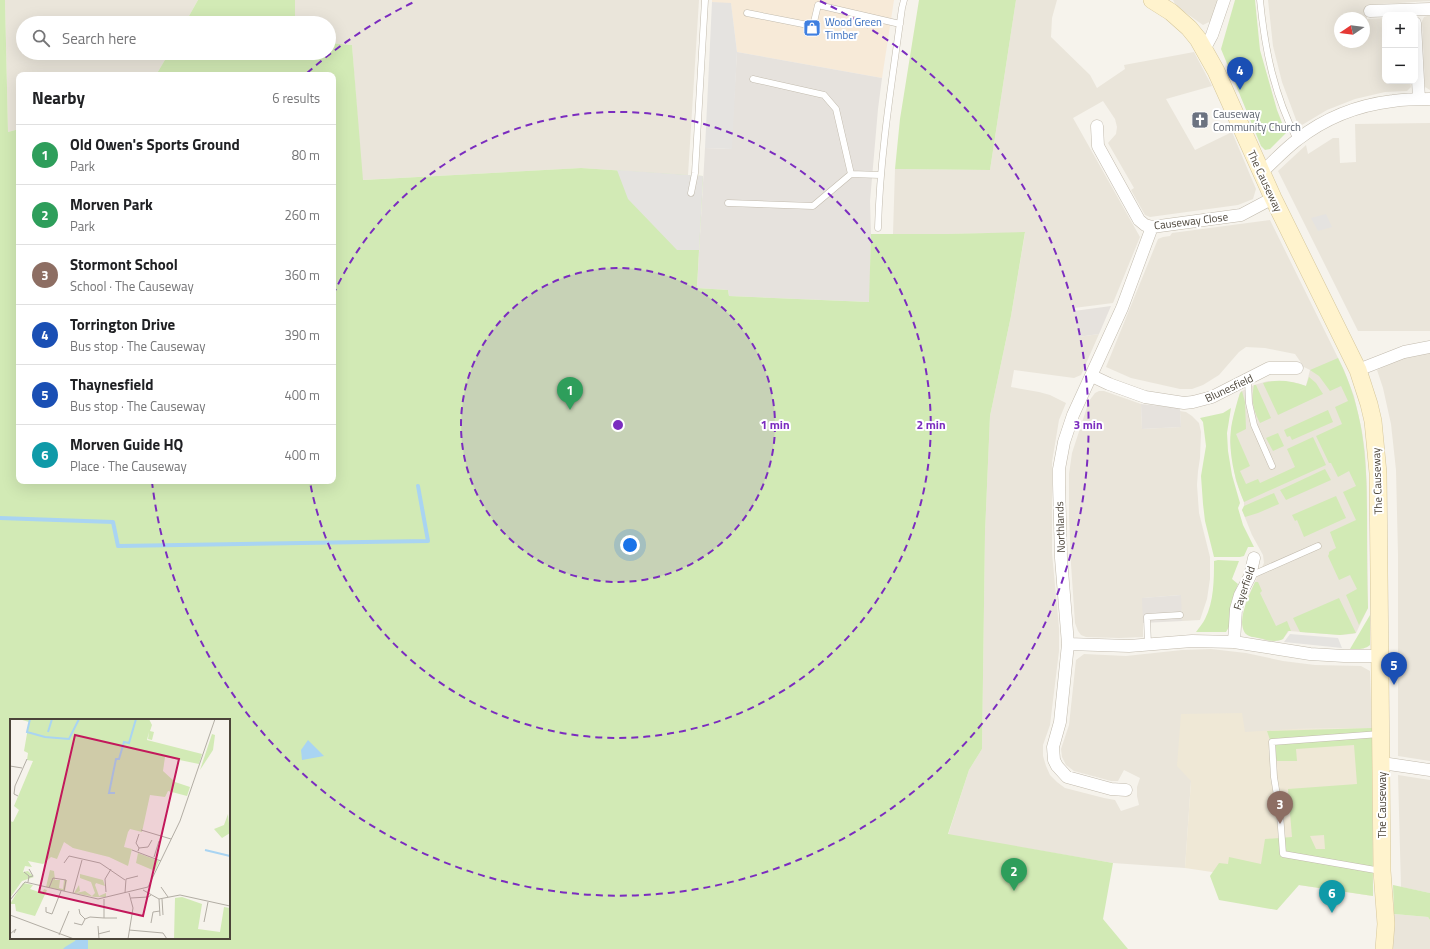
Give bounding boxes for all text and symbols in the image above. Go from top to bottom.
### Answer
north arrow [1334,12,1370,48]
map controls [1382,12,1418,84]
button: + [1382,12,1418,48]
place label: Wood Green Timber [825,14,882,43]
search box [16,16,336,60]
shop icon: Wood Green Timber [802,18,822,38]
icon: search [30,27,52,49]
text: Search here [62,27,136,50]
button: − [1382,48,1418,84]
pin: 4 [1227,57,1253,90]
text: Nearby [32,85,85,111]
text: 6 results [272,88,320,108]
place label: Causeway Community Church [1213,106,1301,135]
church icon: Causeway Community Church [1190,110,1210,130]
text: Old Owen's Sports Ground [70,133,240,156]
text: 1 [41,145,49,165]
text: 80 m [292,145,320,165]
street label: The Causeway [1244,147,1287,215]
text: Park [70,156,95,176]
text: Morven Park [70,193,153,216]
text: 2 [41,205,49,225]
text: 260 m [284,205,320,225]
street label: Causeway Close [1153,208,1229,233]
text: Park [70,216,95,236]
text: Stormont School [70,253,178,276]
text: 3 [41,265,49,285]
text: 360 m [284,265,320,285]
text: School · The Causeway [70,276,194,296]
text: Torrington Drive [70,313,175,336]
text: 4 [41,325,49,345]
text: 390 m [284,325,320,345]
text: Bus stop · The Causeway [70,336,206,356]
street label: Blunesfield [1202,370,1256,406]
text: Thaynesfield [70,373,153,396]
pin: 1 [557,377,583,410]
text: 5 [41,385,49,405]
text: 400 m [284,385,320,405]
text: Bus stop · The Causeway [70,396,206,416]
text: 1 min [760,415,790,434]
text: 2 min [916,415,946,434]
text: 3 min [1073,415,1103,434]
centre of rings [611,418,625,432]
text: Morven Guide HQ [70,433,183,456]
text: 6 [41,445,49,465]
text: 400 m [284,445,320,465]
street label: The Causeway [1368,447,1386,515]
text: Place · The Causeway [70,456,187,476]
street label: Northlands [1051,501,1069,553]
your location [620,535,640,555]
street label: Fayerfield [1229,564,1259,612]
pin: 5 [1381,652,1407,685]
inset map [10,719,230,939]
street label: The Causeway [1374,771,1390,838]
pin: 3 [1267,791,1293,824]
pin: 2 [1001,858,1027,891]
pin: 6 [1319,880,1345,913]

